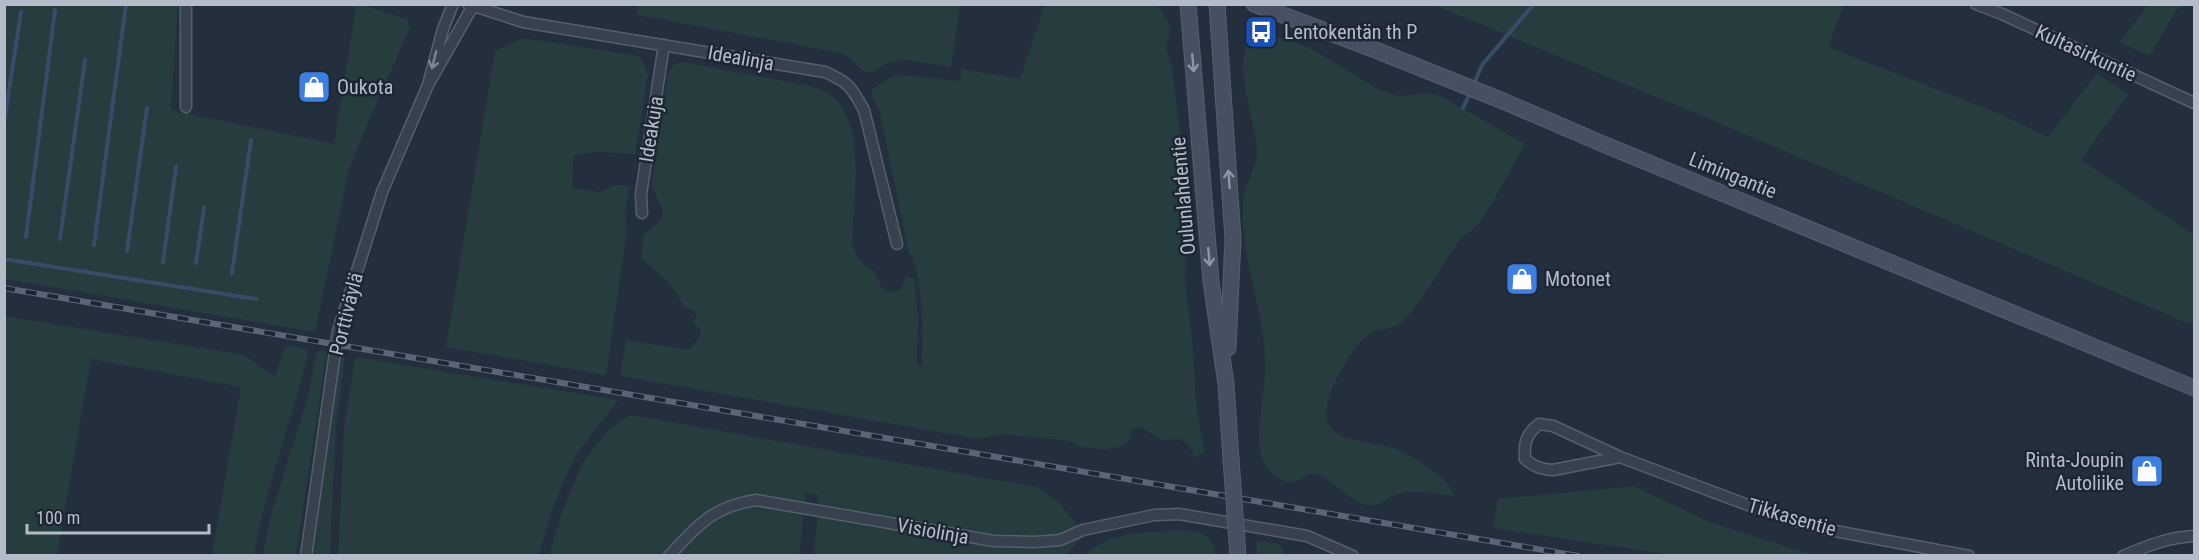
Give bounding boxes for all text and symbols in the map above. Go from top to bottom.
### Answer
bus stop icon: Lentokentän th P [1243,14,1279,50]
street label: Kultasirkuntie [2032,19,2140,87]
place label: Lentokentän th P [1284,20,1417,44]
street label: Idealinja [706,40,776,76]
one-way arrow [428,50,440,69]
one-way arrow [1188,52,1199,72]
shop icon: Oukota [296,69,332,105]
place label: Oukota [337,75,393,99]
street label: Ideakuja [634,94,668,164]
street label: Oulunlahdentie [1166,136,1200,256]
street label: Limingantie [1686,147,1780,203]
one-way arrow [1223,169,1234,189]
one-way arrow [1204,247,1215,267]
shop icon: Motonet [1504,261,1540,297]
place label: Motonet [1545,267,1611,291]
street label: Porttiväylä [324,270,368,358]
place label: Rinta-Joupin Autoliike [2025,448,2124,495]
shop icon: Rinta-Joupin Autoliike [2129,453,2165,489]
street label: Tikkasentie [1745,493,1839,541]
scale bar [27,497,208,535]
text: 100 m [36,507,80,528]
street label: Visiolinja [895,513,971,549]

